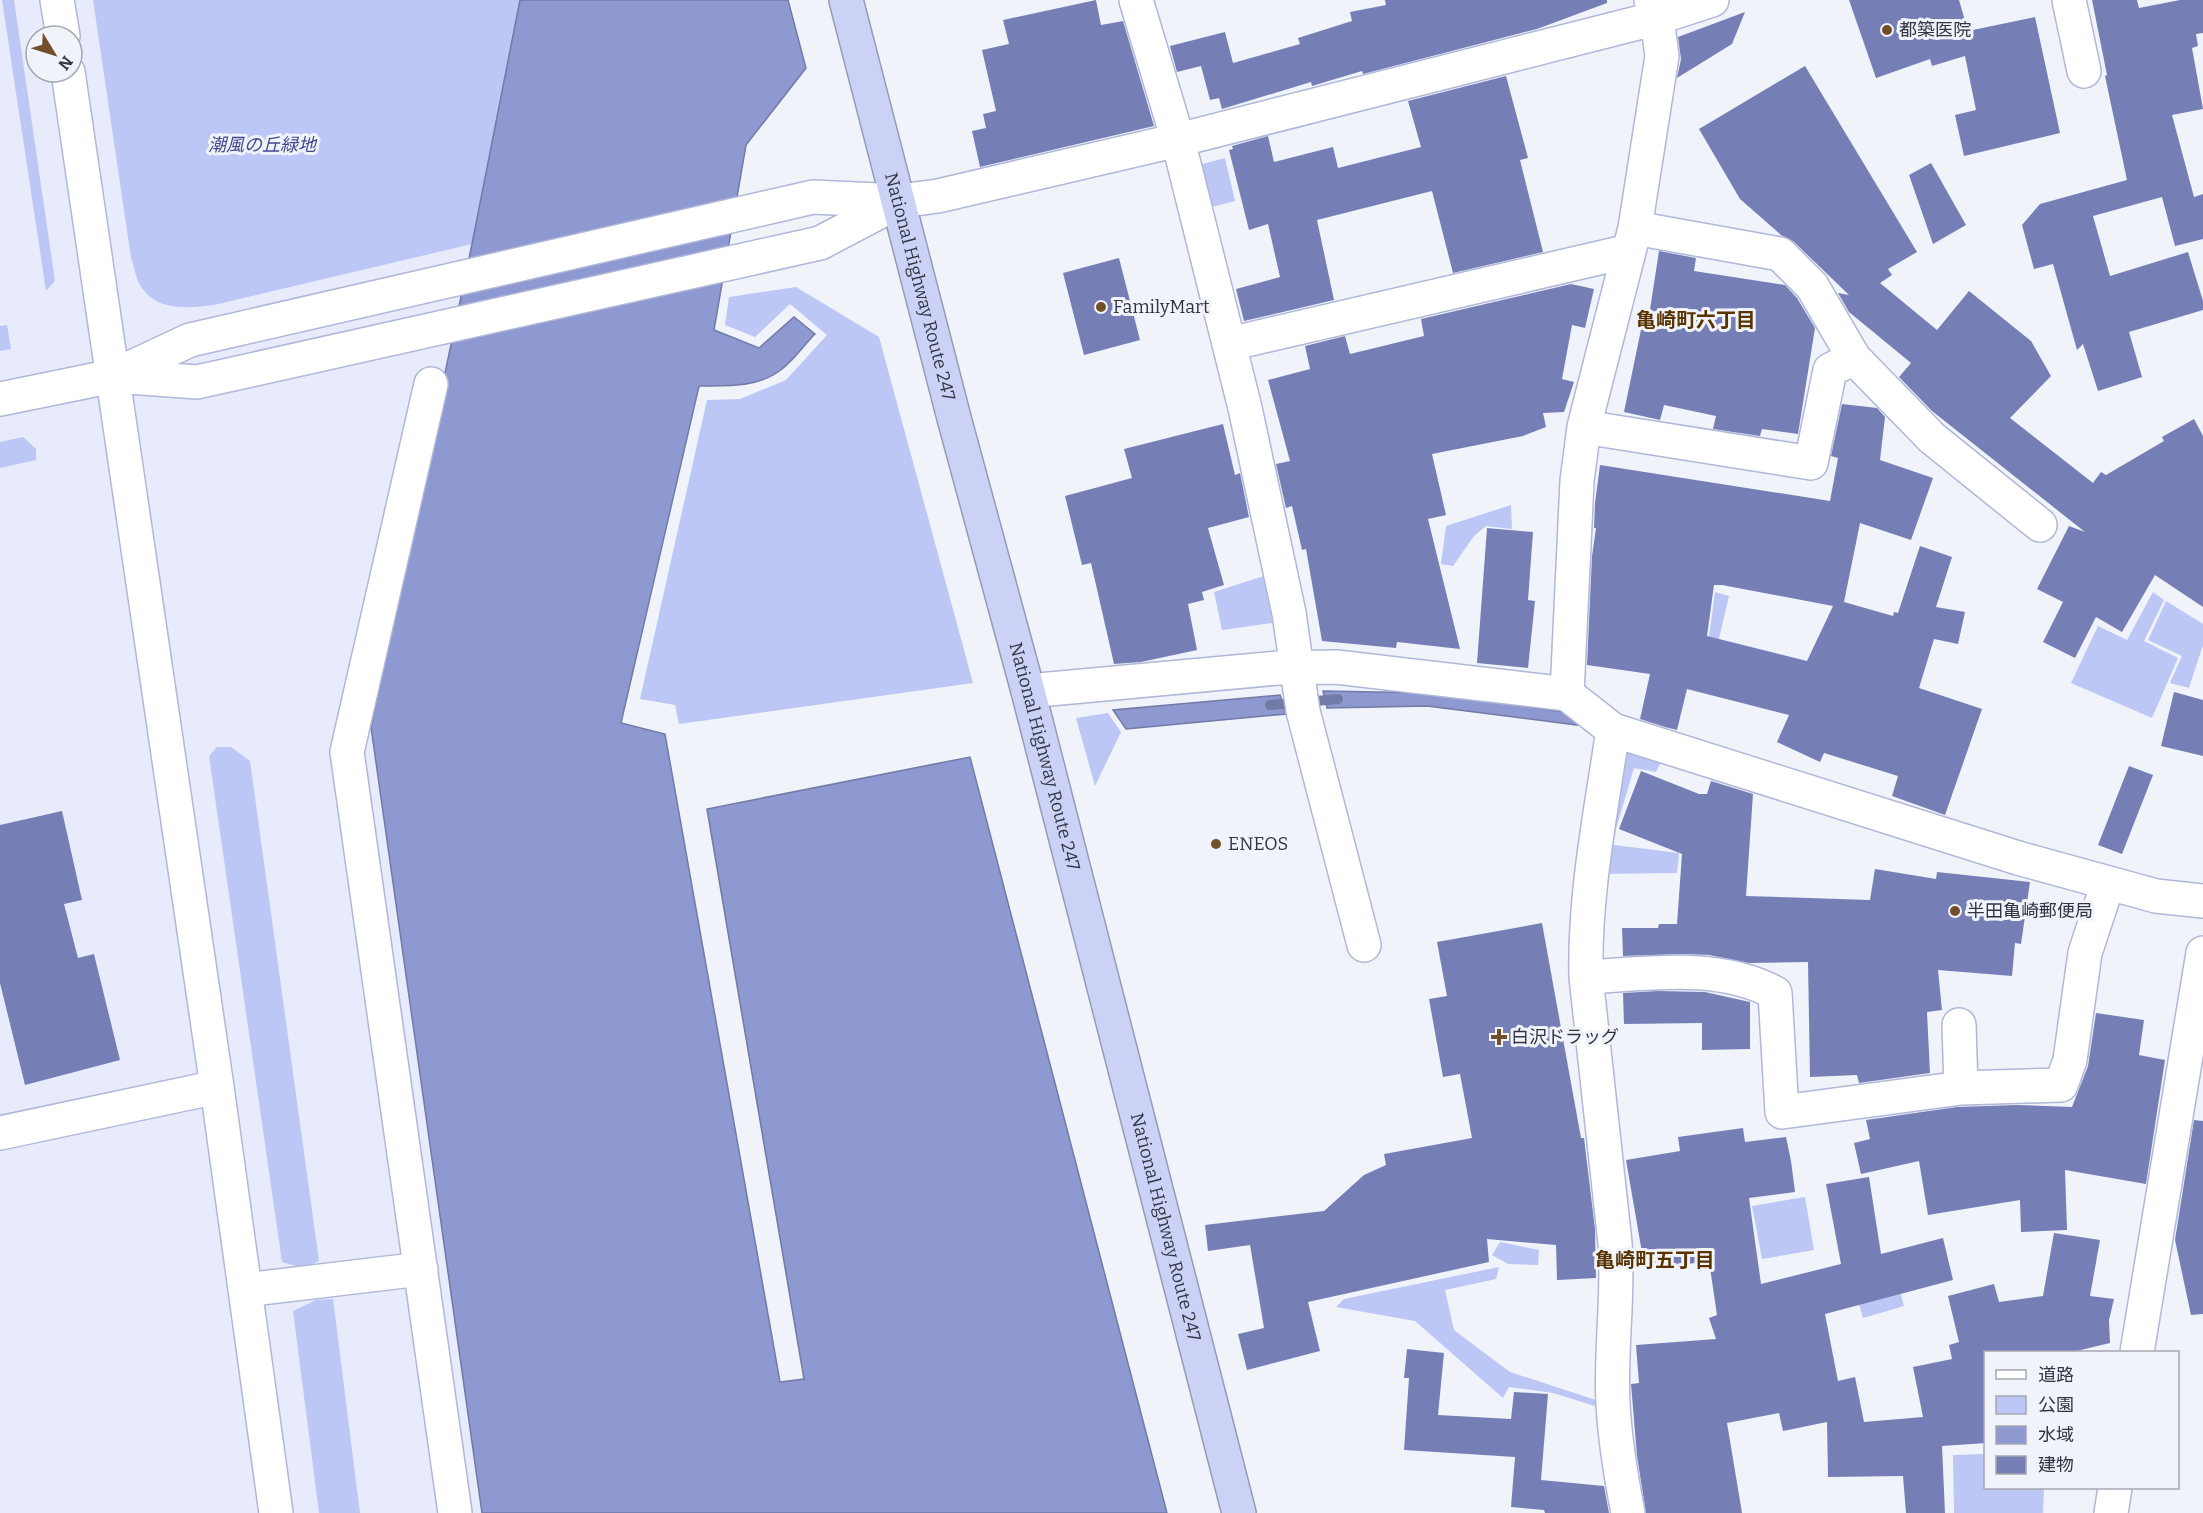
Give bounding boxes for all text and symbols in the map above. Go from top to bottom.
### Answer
place label: 都築医院 [1899,19,1971,41]
marker: 都築医院 [1880,23,1894,37]
north arrow [24,24,84,84]
text: N [54,52,77,74]
park label: 潮風の丘緑地 [208,134,318,156]
street label: National Highway Route 247 [880,170,960,403]
place label: FamilyMart [1113,296,1210,318]
marker: FamilyMart [1094,300,1108,314]
district label: 亀崎町六丁目 [1636,308,1756,332]
street label: National Highway Route 247 [1004,640,1085,873]
place label: ENEOS [1228,833,1288,855]
marker: ENEOS [1209,837,1223,851]
place label: 半田亀崎郵便局 [1967,900,2093,922]
marker: 半田亀崎郵便局 [1948,904,1962,918]
place label: 白沢ドラッグ [1511,1026,1619,1048]
marker: 白沢ドラッグ [1492,1030,1506,1044]
street label: National Highway Route 247 [1126,1111,1205,1343]
district label: 亀崎町五丁目 [1595,1248,1715,1272]
legend [1984,1351,2179,1489]
text: 道路 [2038,1364,2074,1386]
text: 公園 [2038,1394,2074,1416]
text: 水域 [2038,1424,2074,1446]
text: 建物 [2038,1454,2074,1476]

